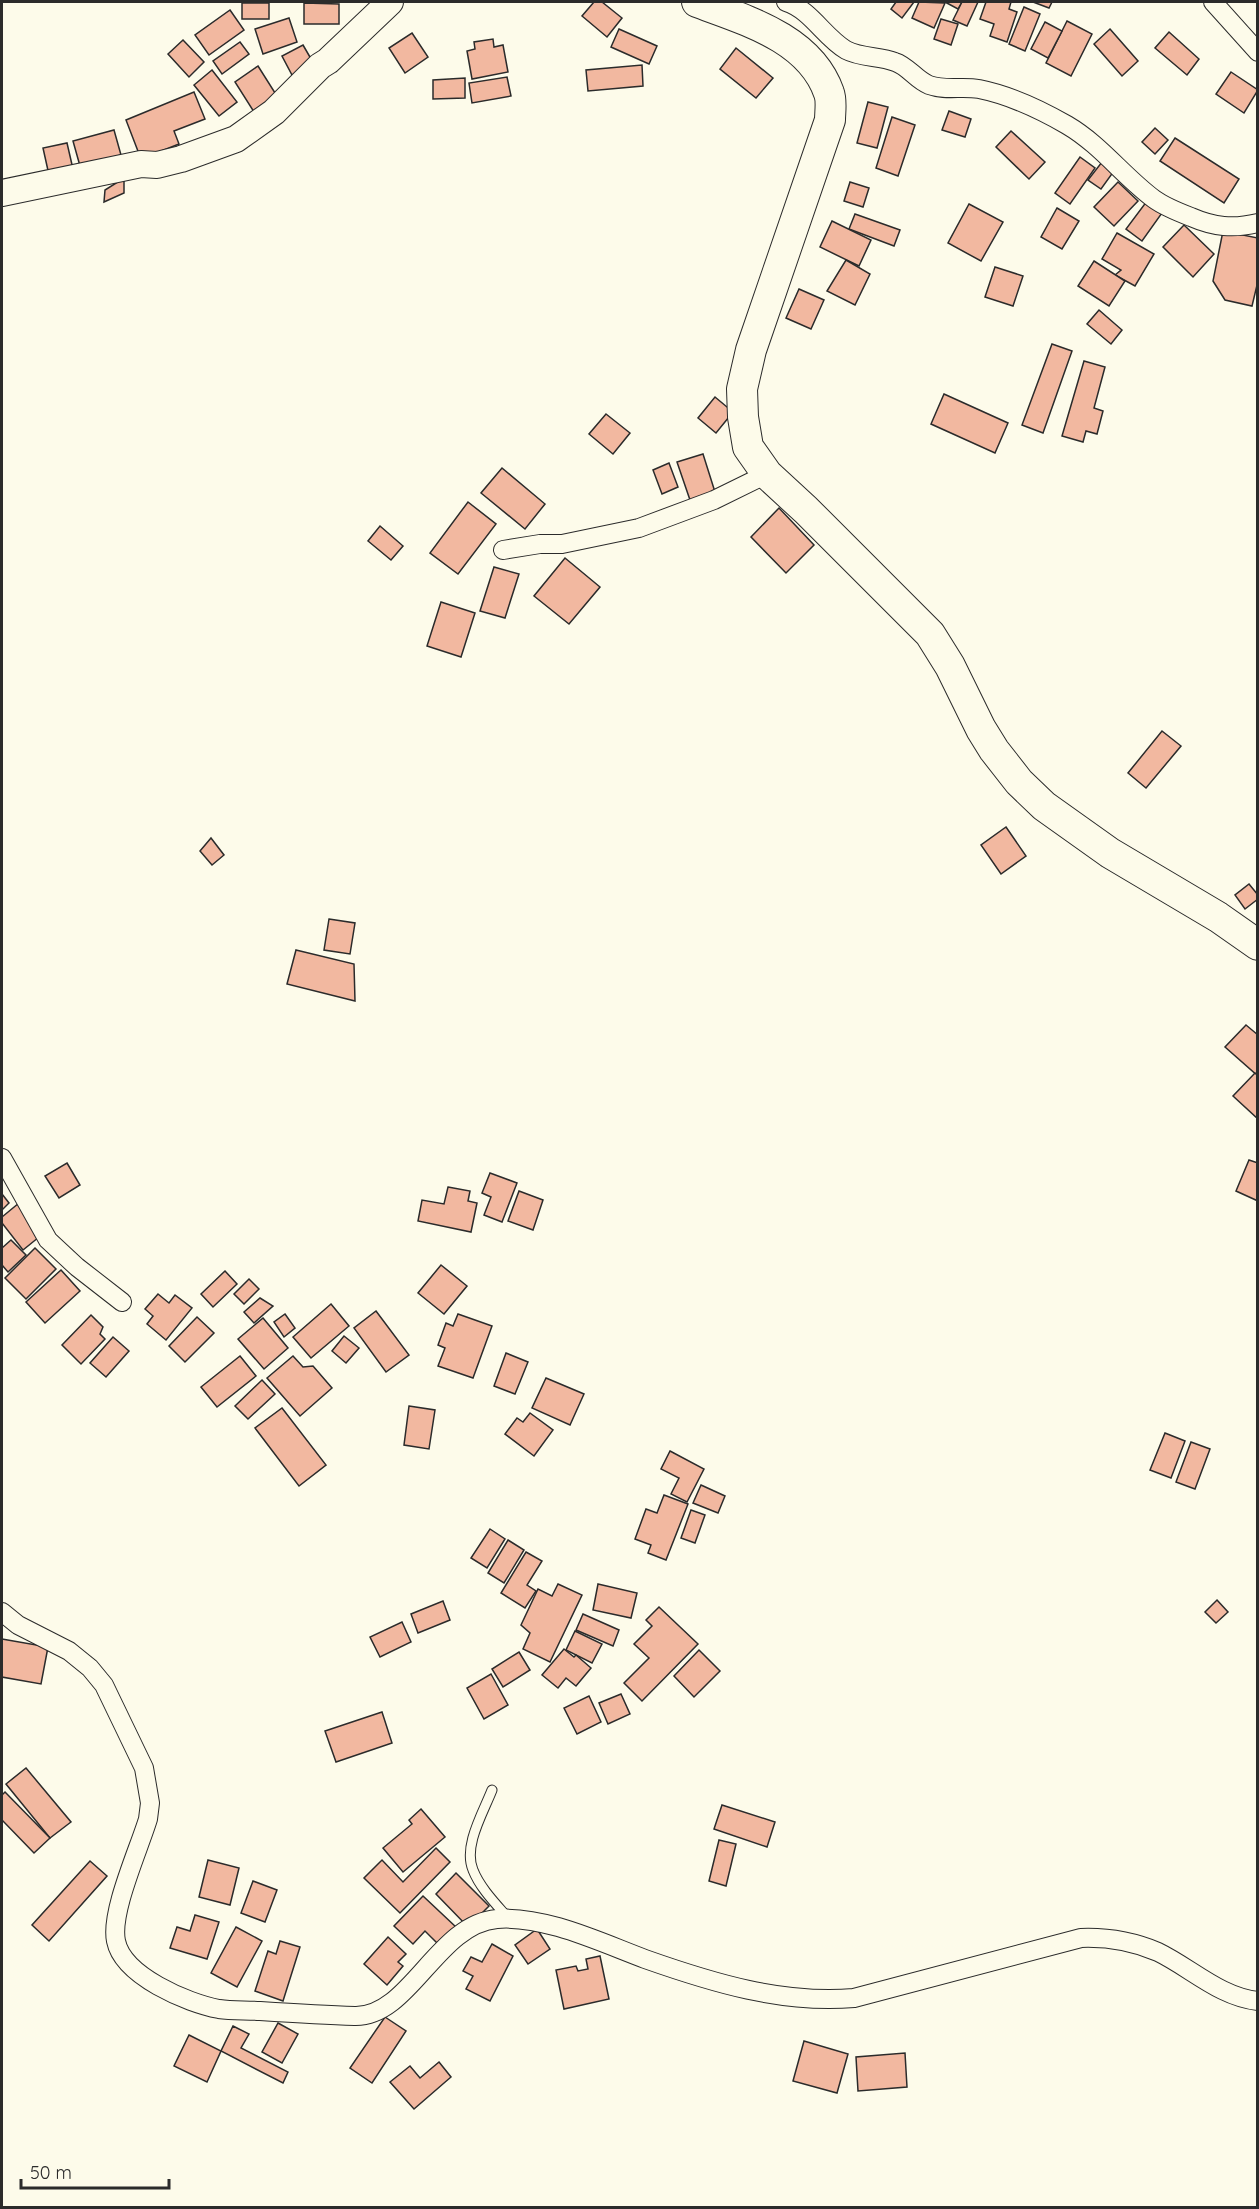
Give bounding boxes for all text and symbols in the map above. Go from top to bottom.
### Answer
scale bar [21,2152,170,2190]
text: 50 m [30,2161,72,2184]

